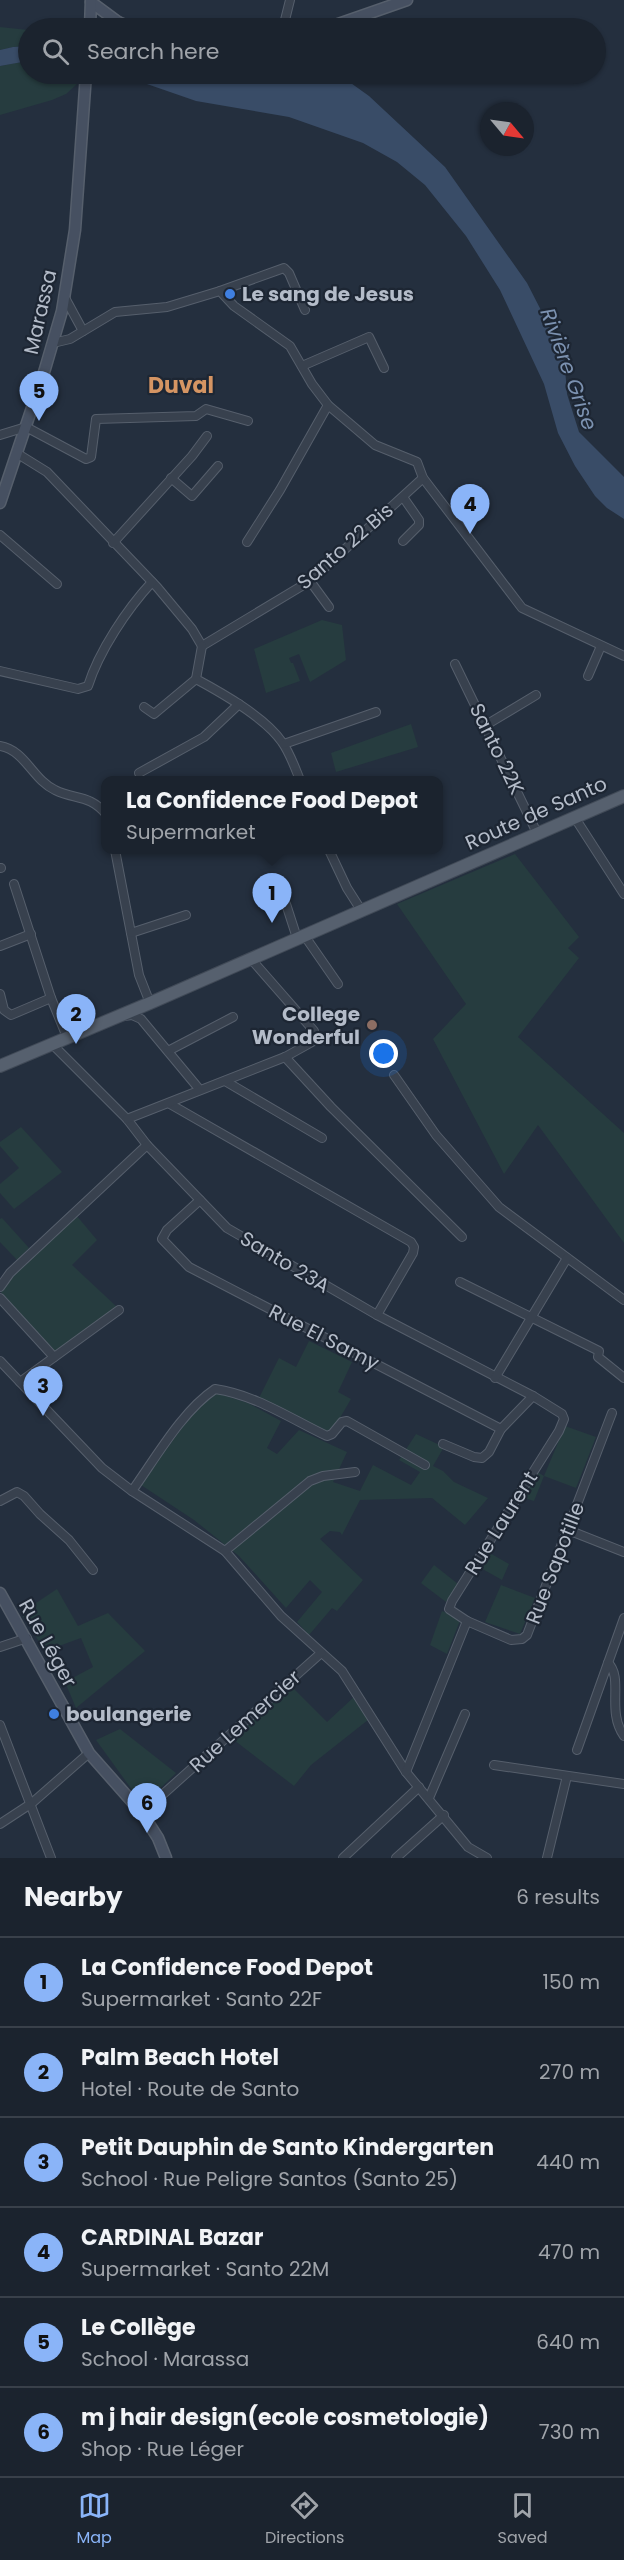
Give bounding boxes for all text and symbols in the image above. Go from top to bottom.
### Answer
search box [18,18,606,84]
icon: search [39,35,72,68]
text: Search here [87,36,220,67]
north arrow [480,102,534,156]
street label: Marassa [17,267,63,357]
place label: Le sang de Jesus [242,280,414,308]
marker: Le sang de Jesus [223,287,237,301]
water label: Rivière Grise [533,304,605,434]
district label: Duval [148,370,214,401]
pin: 5 [20,372,58,421]
pin: 4 [450,484,490,534]
street label: Santo 22 Bis [291,496,399,596]
street label: Santo 22K [463,699,531,799]
street label: Route de Santo [461,769,611,857]
popup [101,776,443,854]
text: La Confidence Food Depot [126,785,418,816]
text: Supermarket [126,818,255,846]
pin: 1 [252,874,292,923]
pin: 2 [56,994,96,1044]
place label: College Wonderful [252,1000,360,1051]
marker: College Wonderful [365,1018,379,1032]
your location [369,1039,398,1068]
street label: Santo 23A [235,1224,335,1300]
street label: Rue El Samy [264,1297,384,1377]
pin: 3 [24,1366,63,1416]
street label: Rue Laurent [458,1466,544,1580]
street label: Rue Sapotille [519,1498,591,1628]
street label: Rue Léger [12,1594,84,1692]
street label: Rue Lemercier [183,1663,307,1779]
place label: boulangerie [66,1700,191,1728]
marker: boulangerie [47,1707,61,1721]
pin: 6 [128,1784,166,1833]
text: Nearby [24,1879,122,1915]
text: 6 results [516,1883,600,1911]
text: La Confidence Food Depot [81,1952,373,1983]
text: 1 [40,1968,47,1996]
text: 150 m [543,1968,600,1996]
text: Supermarket · Santo 22F [81,1985,322,2013]
text: Palm Beach Hotel [81,2042,279,2073]
text: 2 [38,2058,49,2086]
text: 270 m [539,2058,600,2086]
text: Hotel · Route de Santo [81,2075,299,2103]
text: Petit Dauphin de Santo Kindergarten [81,2132,494,2163]
text: 3 [37,2148,50,2176]
text: 440 m [536,2148,600,2176]
text: School · Rue Peligre Santos (Santo 25) [81,2165,458,2193]
text: CARDINAL Bazar [81,2222,263,2253]
text: 4 [37,2238,50,2266]
text: 470 m [538,2238,600,2266]
text: Supermarket · Santo 22M [81,2255,329,2283]
text: Le Collège [81,2312,196,2343]
text: 5 [37,2328,50,2356]
text: 640 m [536,2328,600,2356]
text: School · Marassa [81,2345,249,2373]
text: m j hair design(ecole cosmetologie) [81,2402,489,2433]
text: 6 [37,2418,50,2446]
text: 730 m [539,2418,600,2446]
text: Shop · Rue Léger [81,2435,244,2463]
tab: Map [77,2489,112,2550]
tab: Directions [265,2489,344,2550]
tab: Saved [498,2489,547,2550]

